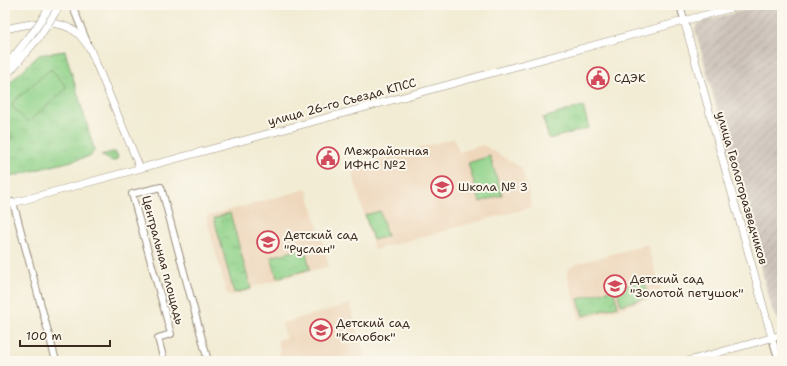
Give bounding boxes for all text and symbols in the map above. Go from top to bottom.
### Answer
public building icon: СДЭК [585,65,611,91]
place label: СДЭК [614,70,646,86]
street label: улица 26-го Съезда КПСС [266,74,418,130]
street label: улица Геологоразведчиков [712,110,772,266]
place label: Межрайонная ИФНС №2 [344,143,429,173]
public building icon: Межрайонная ИФНС №2 [315,145,341,171]
school or university icon: Школа № 3 [429,174,455,200]
place label: Школа № 3 [458,179,528,195]
street label: Центральная площадь [138,194,188,326]
place label: Детский сад "Руслан" [284,227,358,257]
school or university icon: Детский сад "Руслан" [255,229,281,255]
place label: Детский сад "Золотой петушок" [630,271,743,301]
school or university icon: Детский сад "Золотой петушок" [602,273,628,299]
place label: Детский сад "Колобок" [336,315,410,345]
school or university icon: Детский сад "Колобок" [308,317,334,343]
scale bar [20,322,110,348]
text: 100 m [26,328,62,344]

